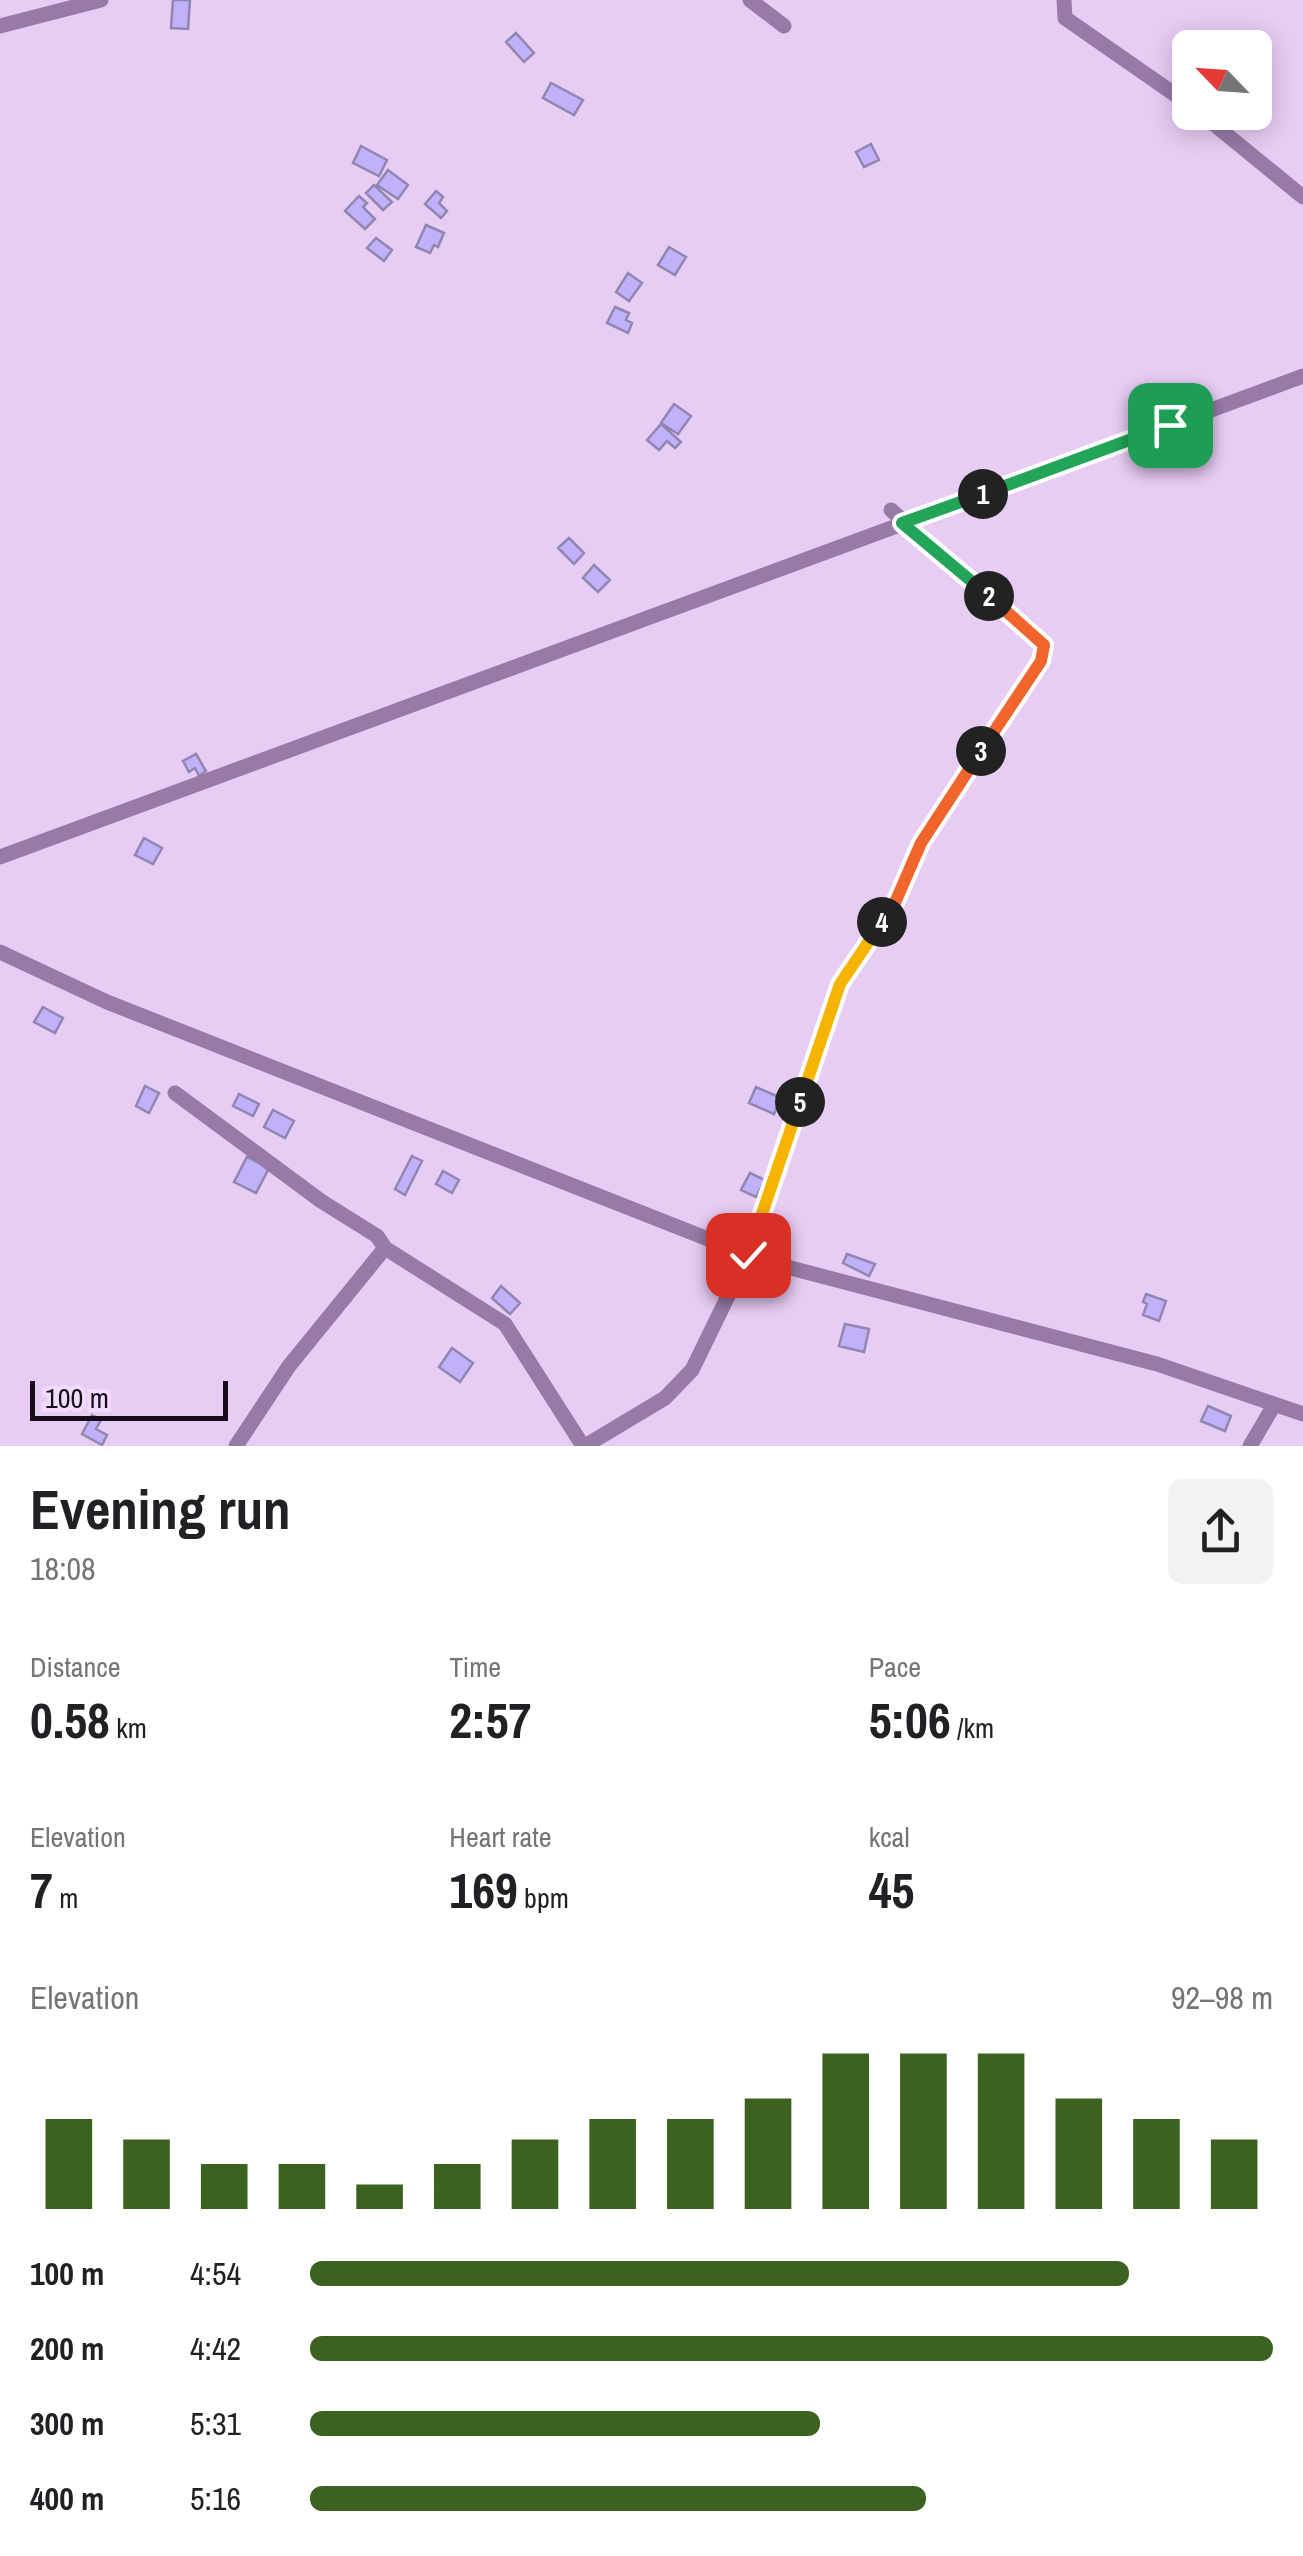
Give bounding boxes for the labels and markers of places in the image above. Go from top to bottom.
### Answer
pin [1128,383,1213,468]
pin: 1 [958,469,1008,519]
pin: 2 [964,571,1014,621]
pin: 3 [956,726,1006,776]
pin: 4 [857,897,907,947]
pin: 5 [775,1077,825,1127]
pin [706,1213,791,1298]

